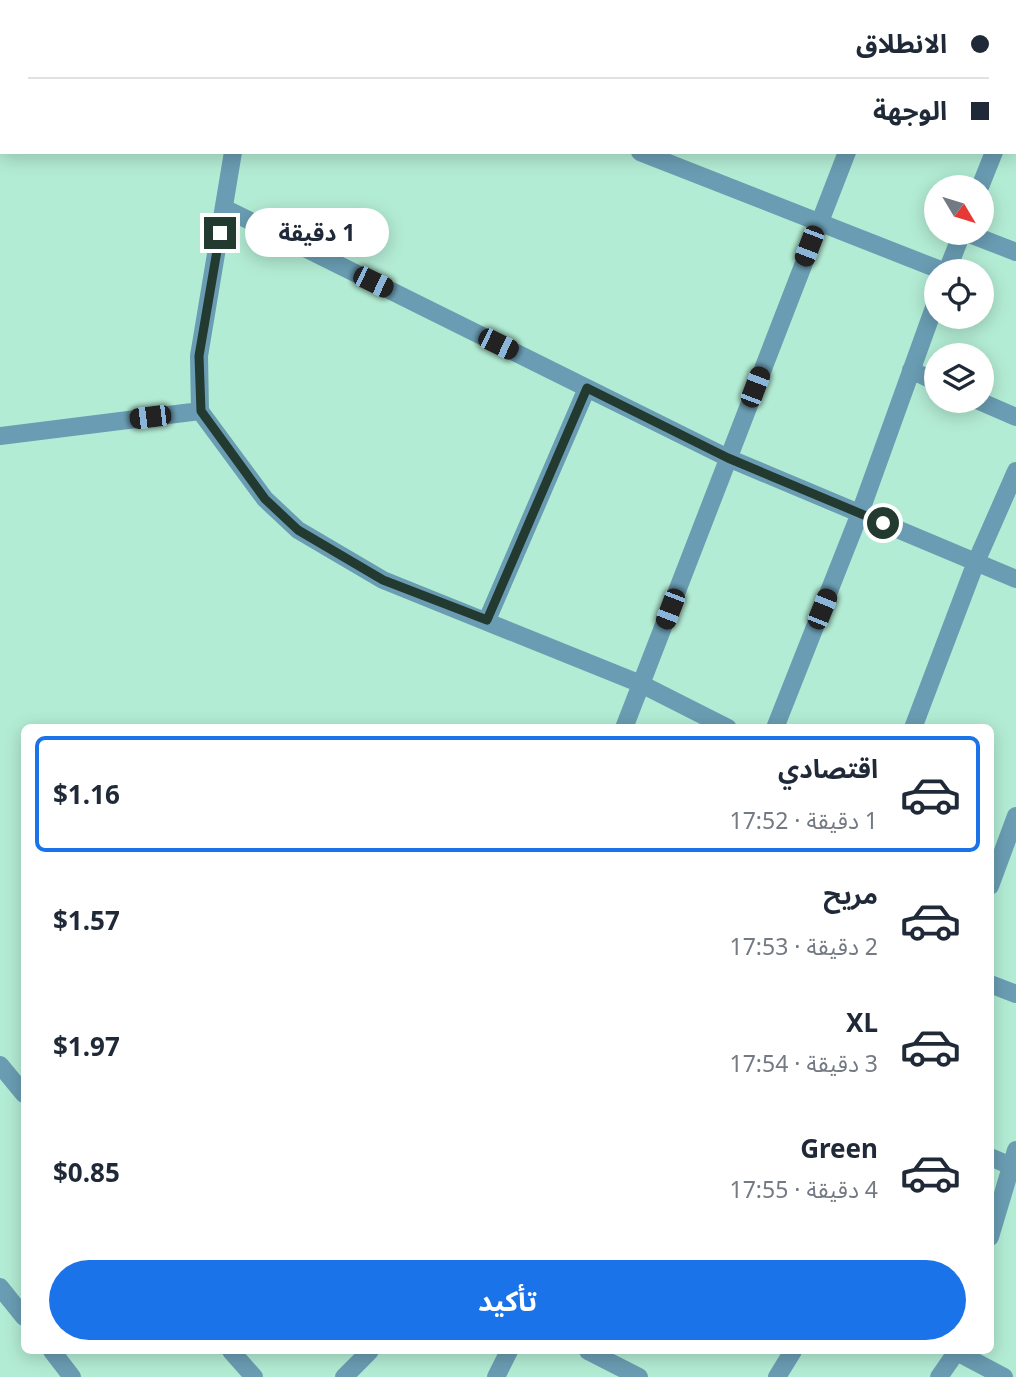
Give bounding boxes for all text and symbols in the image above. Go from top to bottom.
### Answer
text: الانطلاق [856,25,947,61]
text: الوجهة [873,92,947,128]
north arrow [924,175,994,245]
map controls [924,175,994,413]
callout: 1 دقيقة [244,208,388,258]
text: 1 دقيقة [278,216,356,248]
route end [204,217,236,249]
car [792,223,827,269]
button: locate [924,259,994,329]
car [350,263,397,301]
car [475,325,522,363]
button: layers [924,343,994,413]
car [738,364,773,410]
car [128,404,173,430]
route start [867,507,899,539]
car [653,586,688,632]
car [805,586,840,632]
text: اقتصادي [778,750,878,786]
icon: car [899,763,962,826]
text: $1.16 [53,776,120,812]
text: 1 دقيقة · 17:52 [730,804,878,836]
text: مريح [823,876,878,912]
icon: car [899,889,962,952]
text: $1.57 [53,902,120,938]
text: 2 دقيقة · 17:53 [730,930,878,962]
text: XL [846,1004,878,1040]
icon: car [899,1015,962,1078]
text: $1.97 [53,1028,120,1064]
text: 3 دقيقة · 17:54 [730,1047,878,1079]
text: Green [800,1130,878,1166]
icon: car [899,1141,962,1204]
text: $0.85 [53,1154,120,1190]
text: 4 دقيقة · 17:55 [730,1173,878,1205]
button: تأكيد [49,1260,966,1340]

